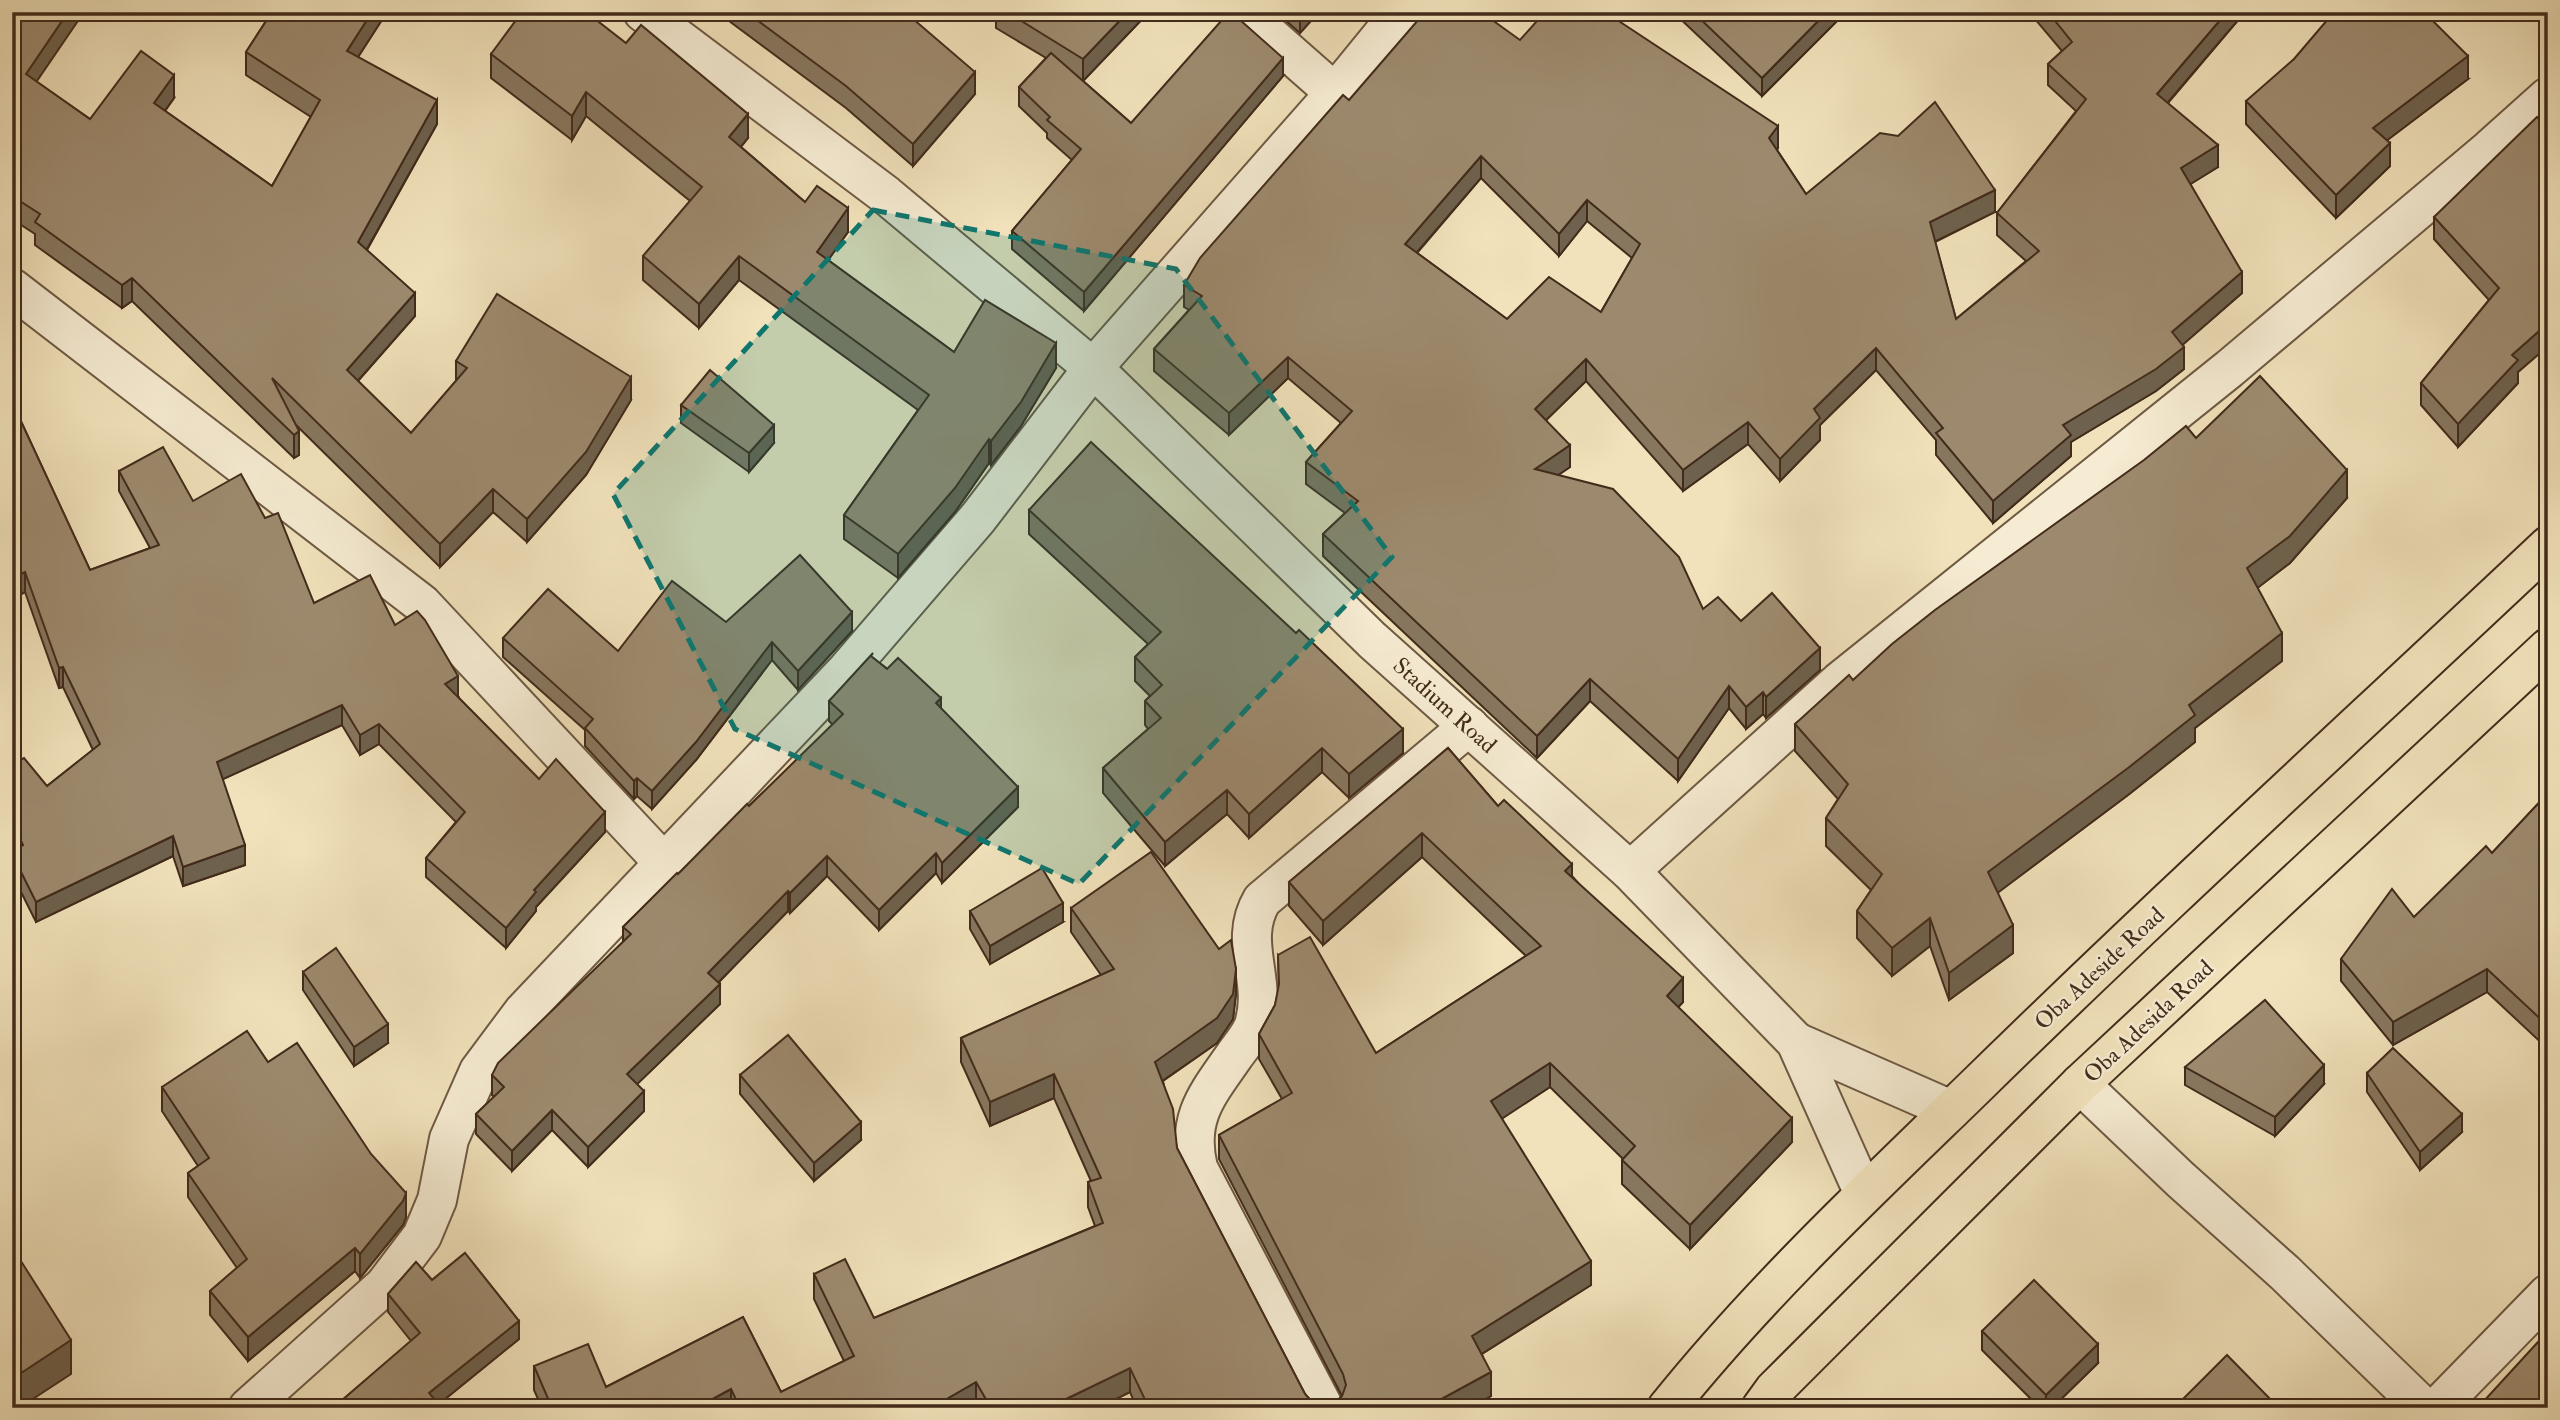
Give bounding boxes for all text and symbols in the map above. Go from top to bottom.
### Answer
street label: Stadium Road [1387,651,1503,760]
street label: Oba Adeside Road [2028,901,2171,1036]
street label: Oba Adesida Road [2077,954,2219,1089]

